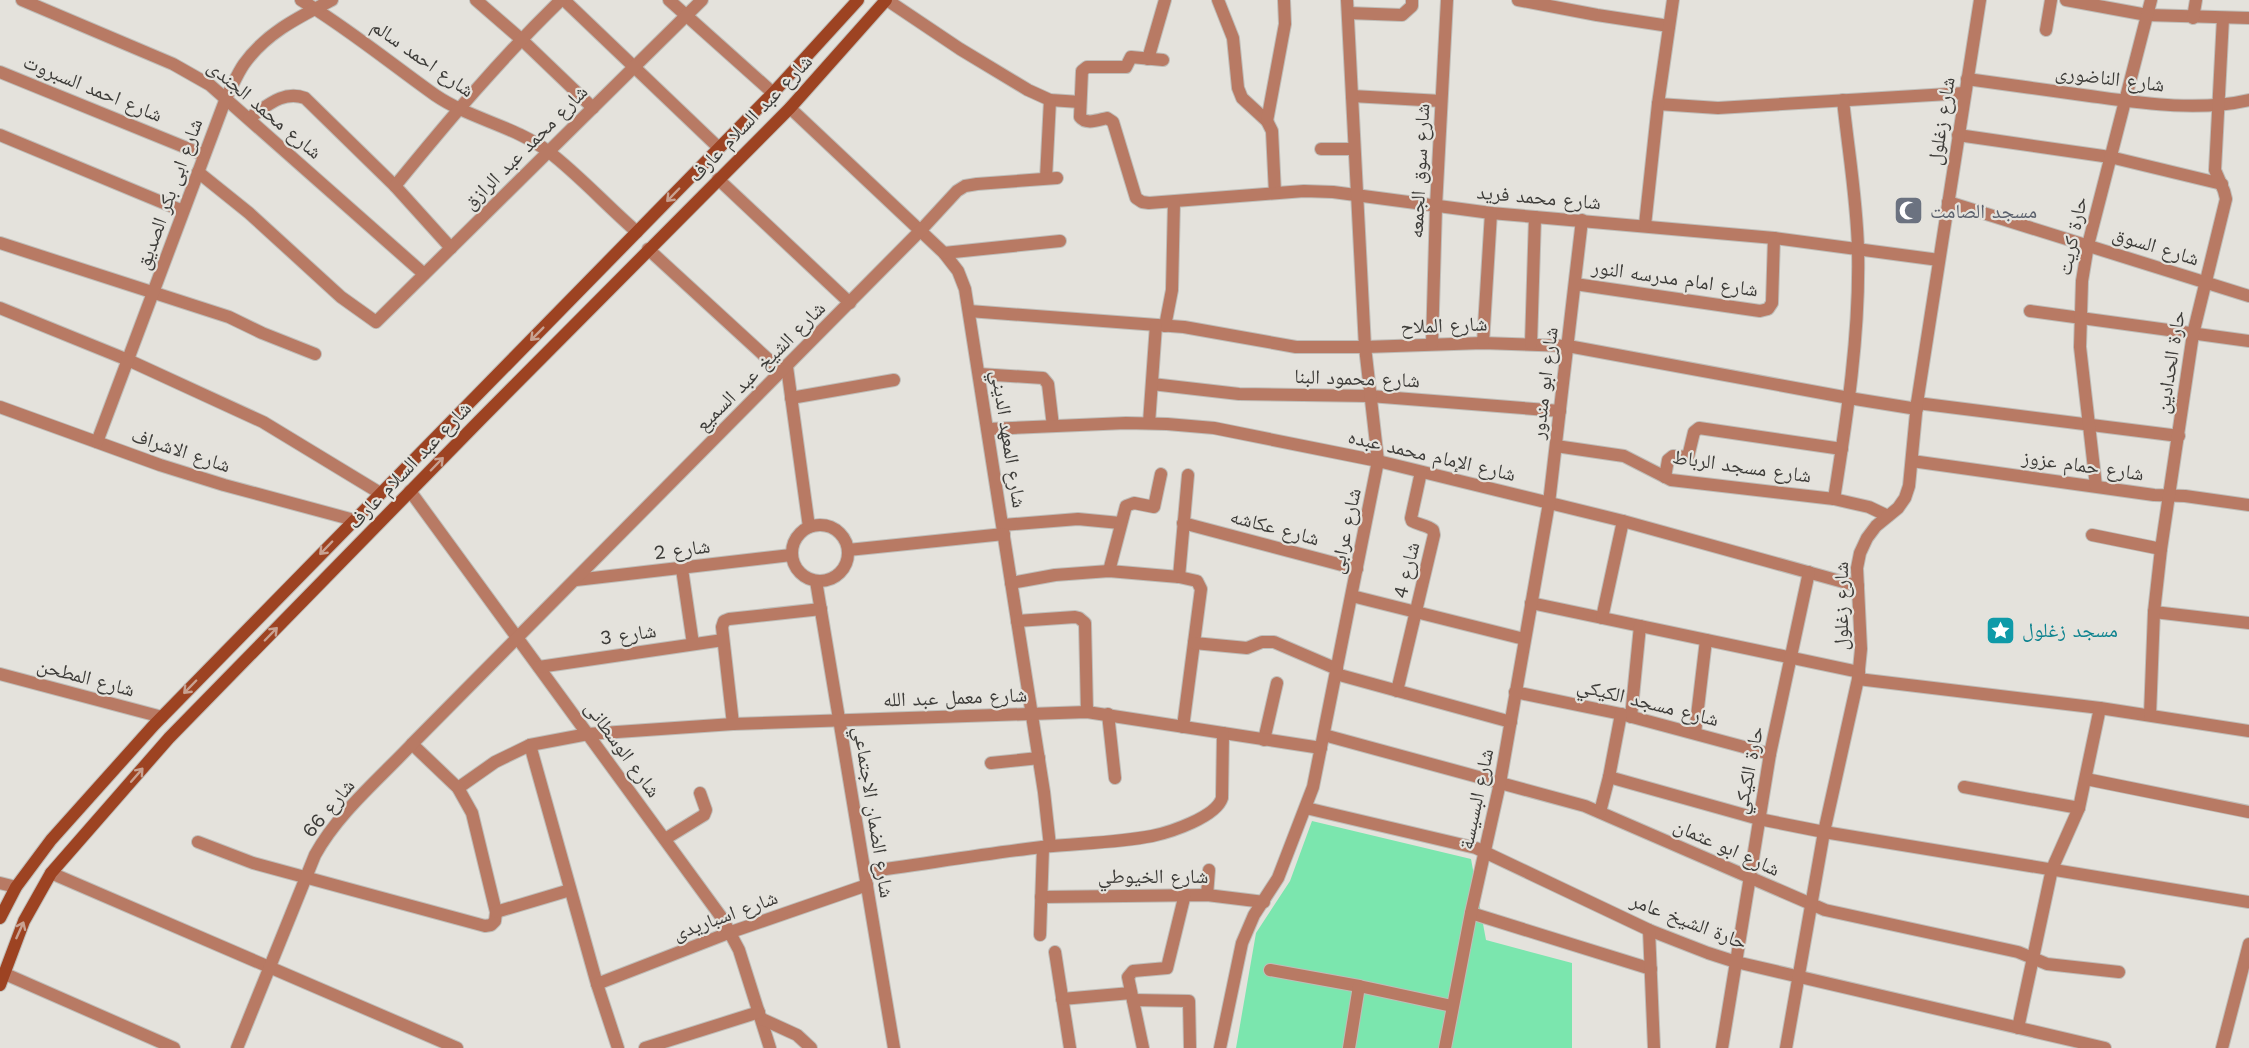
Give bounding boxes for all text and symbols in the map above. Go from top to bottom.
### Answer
street label: شارع احمد سالم [366,14,479,104]
street label: شارع احمد السبروت [20,49,166,128]
street label: شارع عبد السلام عارف [683,49,818,188]
street label: شارع محمد الجندى [202,54,327,165]
street label: شارع الناضورى [2054,59,2166,98]
street label: شارع زغلول [1922,75,1961,167]
street label: شارع محمد عبد الرازق [458,80,593,215]
street label: شارع سوق الجمعه [1403,103,1436,239]
street label: شارع ابى بكر الصديق [131,115,208,273]
street label: شارع محمد فريد [1476,180,1602,215]
one-way arrow [666,187,681,202]
street label: حارة كريت [2052,194,2092,278]
mosque icon: مسجد الصامت [1893,195,1925,227]
place label: مسجد الصامت [1930,199,2037,223]
street label: شارع السوق [2109,221,2202,272]
street label: شارع امام مدرسه النور [1589,254,1760,304]
street label: شارع الشيخ عبد السميع [690,296,831,437]
street label: حارة الحدادين [2150,309,2190,415]
street label: شارع الملاح [1400,311,1488,340]
one-way arrow [529,326,544,341]
street label: شارع ابو مندور [1525,326,1564,442]
street label: شارع محمود البنا [1294,364,1420,393]
street label: شارع المعهد الديني [982,368,1032,510]
street label: شارع عبد السلام عارف [342,396,477,535]
street label: شارع الاشراف [128,423,234,478]
street label: شارع الإمام محمد عبده [1345,424,1518,488]
street label: شارع مسجد الرباط [1671,444,1813,489]
street label: شارع حمام عزوز [2019,444,2145,487]
one-way arrow [429,457,444,472]
street label: شارع عرابى [1324,486,1367,576]
street label: شارع عكاشه [1227,504,1322,551]
street label: شارع 2 [652,534,712,565]
street label: شارع 4 [1387,539,1426,601]
one-way arrow [319,540,334,555]
street label: شارع زغلول [1829,562,1854,650]
place icon: مسجد زغلول [1985,614,2017,646]
street label: شارع 3 [598,618,658,651]
place label: مسجد زغلول [2022,618,2118,642]
one-way arrow [264,626,278,641]
street label: شارع المطحن [34,653,137,702]
street label: شارع مسجد الكيكي [1574,673,1721,735]
one-way arrow [183,680,198,695]
street label: شارع معمل عبد الله [882,682,1028,713]
street label: شارع الوسطانى [579,696,666,802]
street label: شارع الضمان الاجتماعي [845,724,899,900]
street label: حارة الكيكي [1728,724,1772,817]
street label: شارع البسيسة [1454,746,1499,852]
one-way arrow [130,767,143,783]
street label: شارع 66 [297,774,360,843]
street label: شارع ابو عثمان [1670,813,1784,882]
street label: شارع الخيوطي [1098,864,1208,892]
street label: شارع اسباريدى [669,885,781,946]
street label: حارة الشيخ عامر [1626,887,1751,955]
one-way arrow [15,921,26,939]

